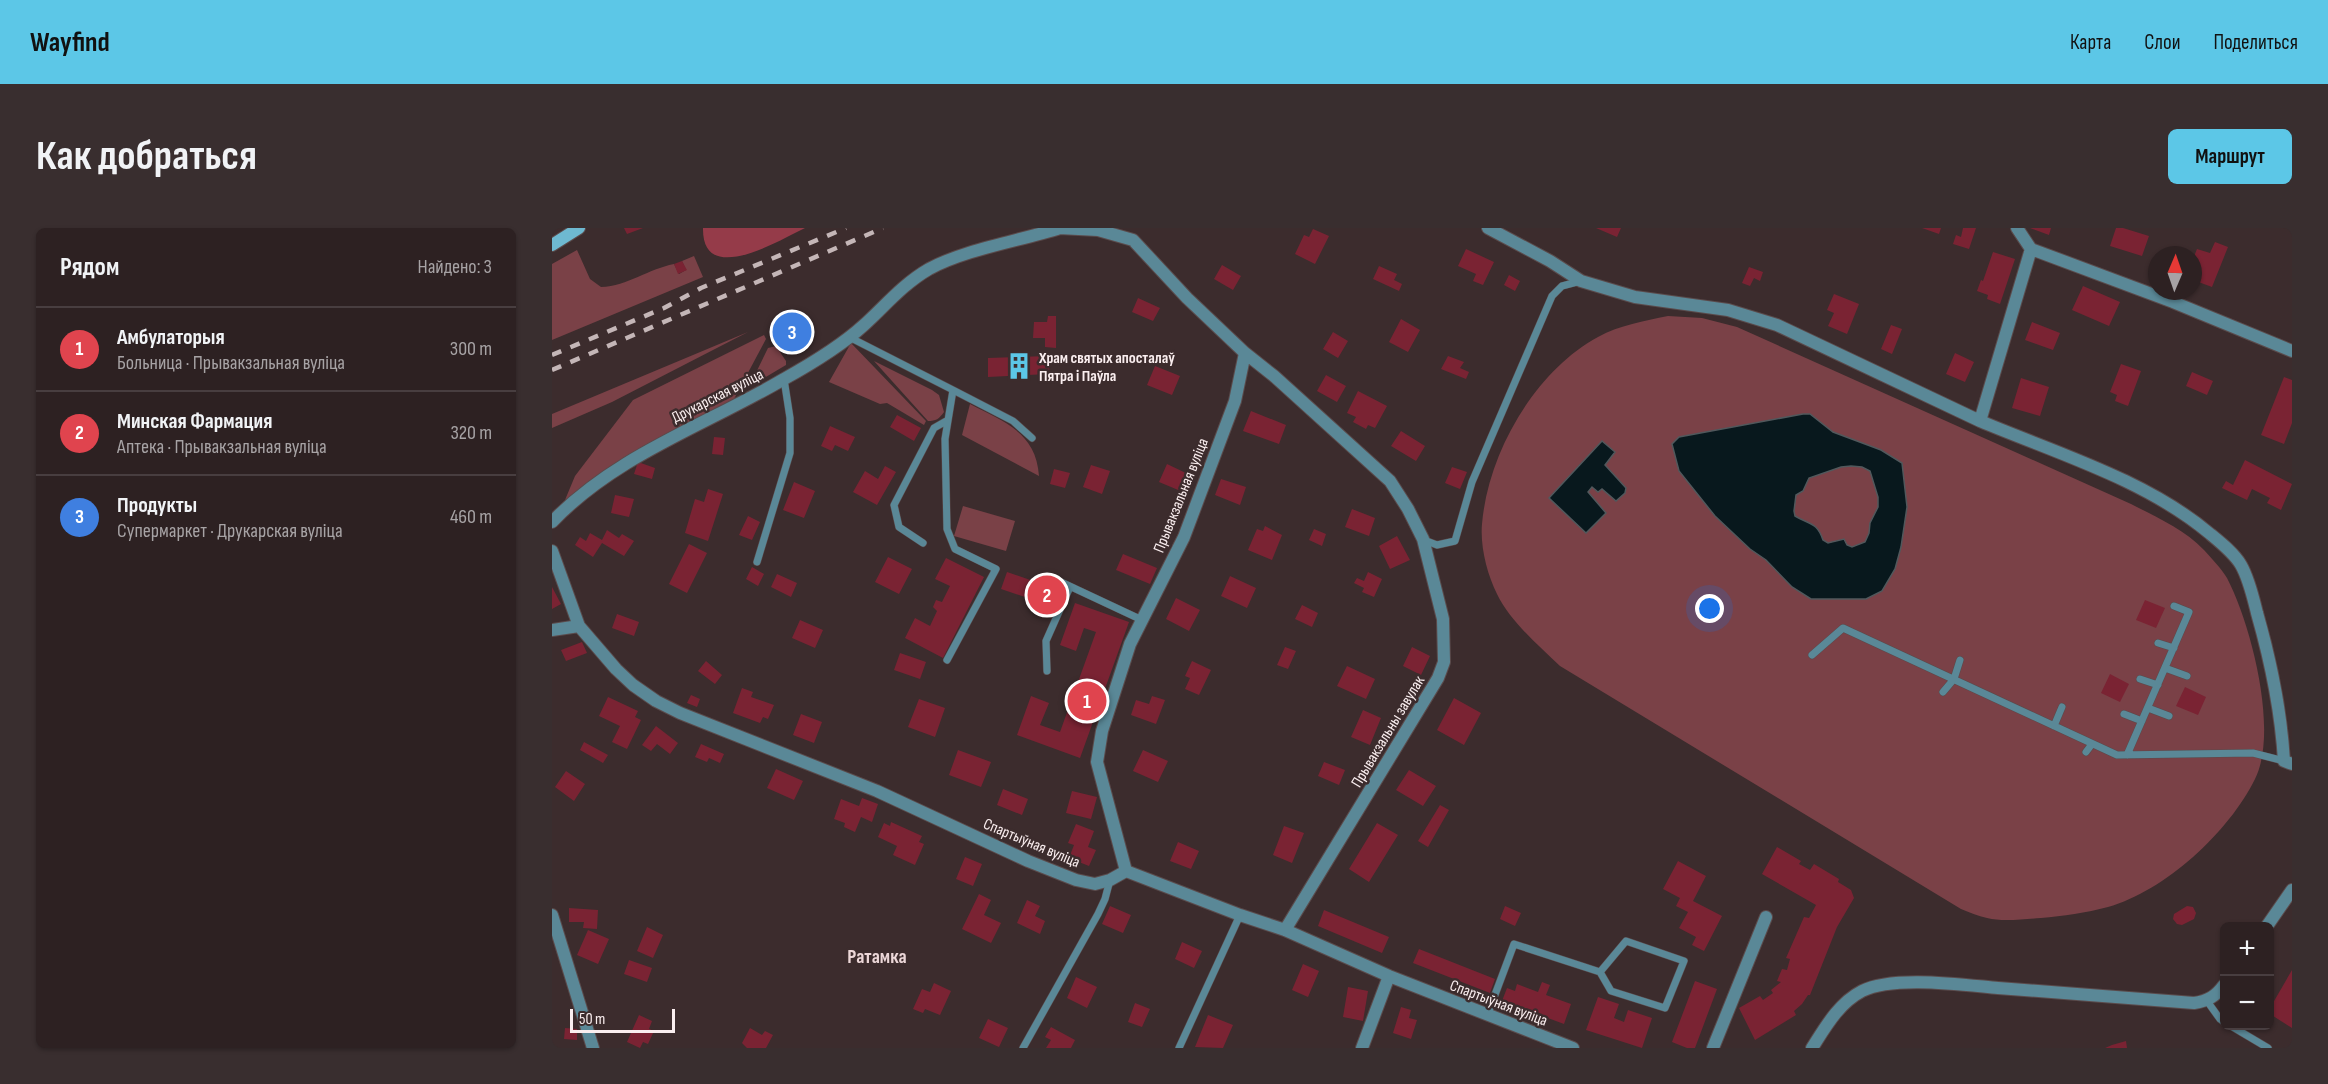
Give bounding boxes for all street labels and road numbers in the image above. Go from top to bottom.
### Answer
street label: Друкарская вуліца [669,365,767,428]
street label: Прывакзальная вуліца [1150,436,1213,556]
street label: Прывакзальны завулак [1347,672,1430,791]
street label: Спартыўная вуліца [980,814,1083,872]
street label: Спартыўная вуліца [1447,976,1550,1031]

